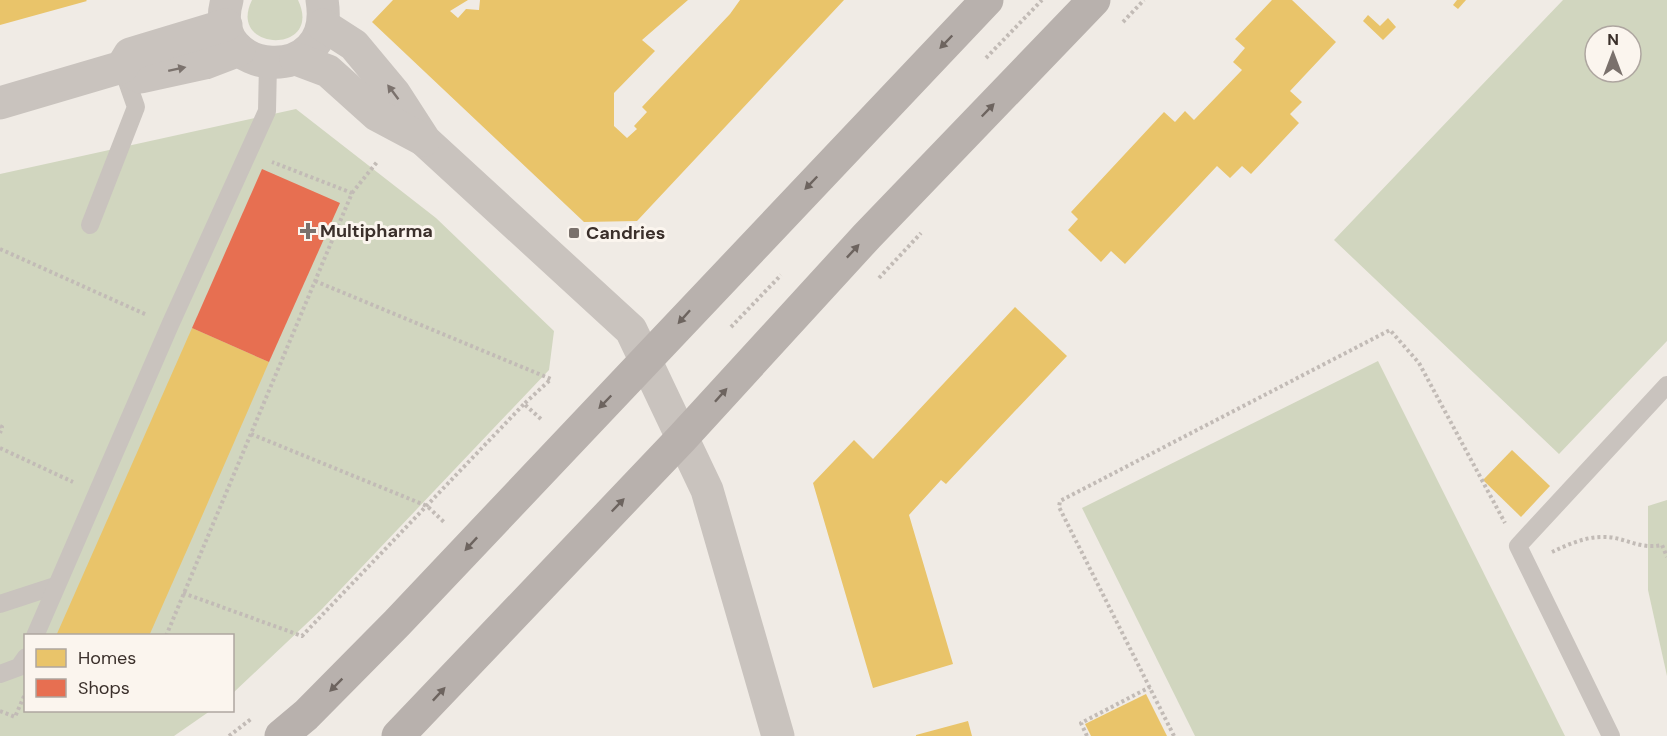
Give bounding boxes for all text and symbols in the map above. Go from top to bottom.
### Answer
north arrow [1583,24,1643,84]
text: N [1607,29,1619,50]
one-way arrow [939,35,953,50]
one-way arrow [168,64,186,74]
one-way arrow [387,84,399,100]
one-way arrow [981,103,995,118]
one-way arrow [805,176,819,190]
place label: Multipharma [320,219,433,243]
place label: Candries [586,221,665,245]
marker: Multipharma [301,224,315,238]
marker: Candries [567,226,581,240]
one-way arrow [846,244,859,259]
one-way arrow [677,310,691,325]
one-way arrow [714,387,728,402]
one-way arrow [598,395,612,409]
one-way arrow [611,498,625,513]
one-way arrow [465,536,478,551]
legend [24,634,234,712]
text: Homes [78,646,136,670]
text: Shops [78,676,130,700]
one-way arrow [329,677,343,692]
one-way arrow [431,687,445,701]

